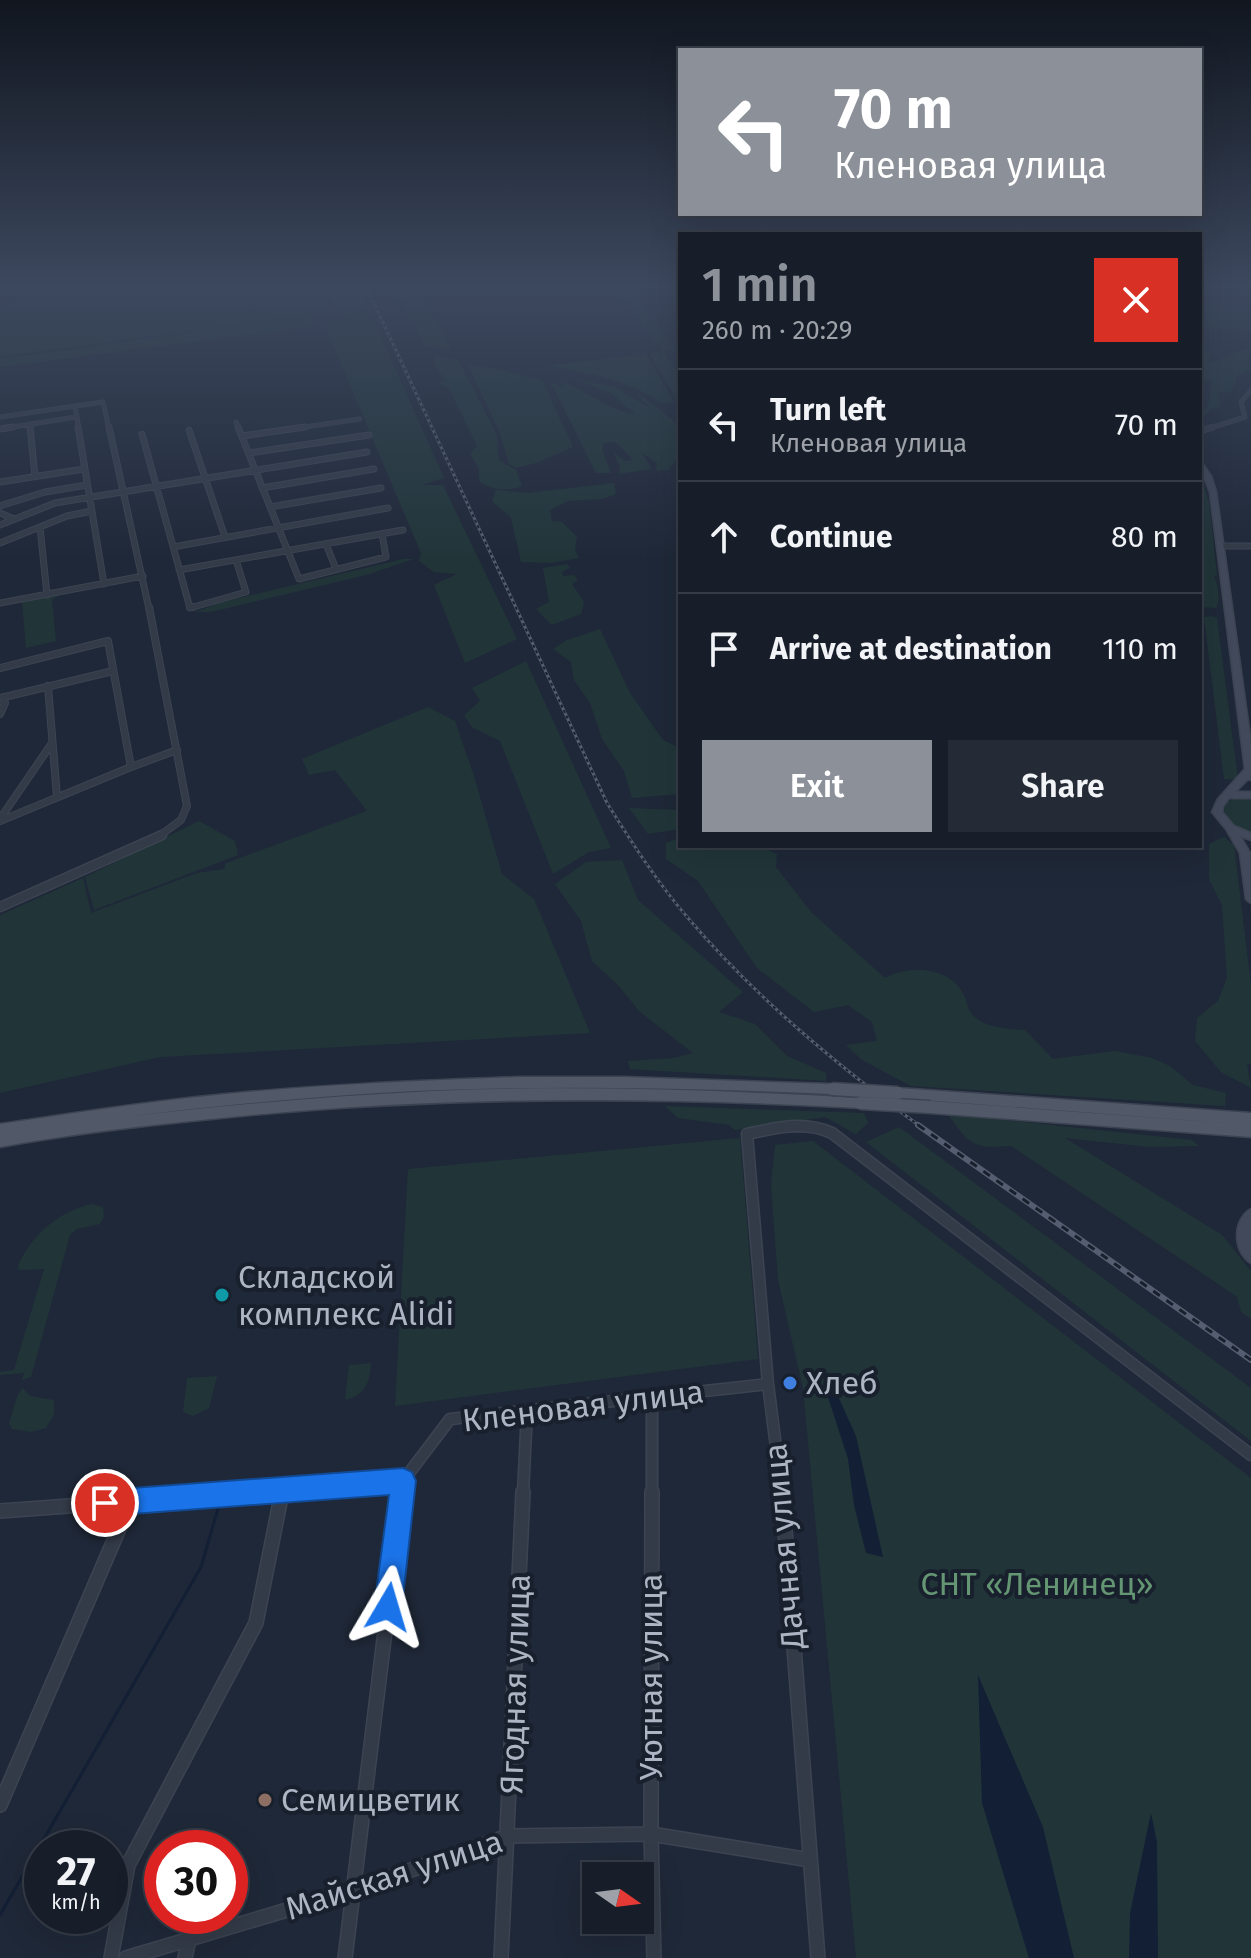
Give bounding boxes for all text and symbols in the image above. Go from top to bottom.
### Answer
text: 70 m [834,76,953,143]
icon: left [702,80,806,184]
text: Кленовая улица [834,144,1107,188]
text: 1 min [702,256,818,314]
button: close [1094,258,1178,342]
text: 260 m · 20:29 [702,315,852,346]
text: Turn left [770,392,886,428]
icon: left [702,403,746,447]
text: 70 m [1115,407,1178,443]
text: Кленовая улица [770,428,967,459]
icon: ahead [702,515,746,559]
text: Continue [770,519,893,555]
text: 80 m [1111,519,1178,555]
icon: arrive [702,627,746,671]
text: Arrive at destination [770,631,1052,667]
text: 110 m [1102,631,1178,667]
button: Exit [702,740,932,832]
button: Share [948,740,1178,832]
place label: Складской комплекс Alidi [238,1258,454,1333]
marker: Складской комплекс Alidi [213,1286,231,1304]
place label: Хлеб [806,1364,878,1402]
street label: Кленовая улица [460,1372,706,1440]
marker: Хлеб [781,1374,799,1392]
street label: Дачная улица [756,1442,812,1651]
pin [71,1469,139,1537]
icon: arrive [83,1481,127,1525]
position arrow [346,1565,430,1649]
park label: СНТ «Ленинец» [920,1565,1154,1603]
street label: Ягодная улица [492,1573,538,1795]
street label: Уютная улица [632,1574,670,1780]
place label: Семицветик [281,1781,460,1819]
marker: Семицветик [256,1791,274,1809]
street label: Майская улица [281,1822,507,1928]
speed limit sign: 30 [144,1830,248,1934]
text: 27 [57,1848,96,1896]
north arrow [582,1862,654,1934]
map controls [582,1862,654,1934]
text: km/h [51,1890,101,1914]

